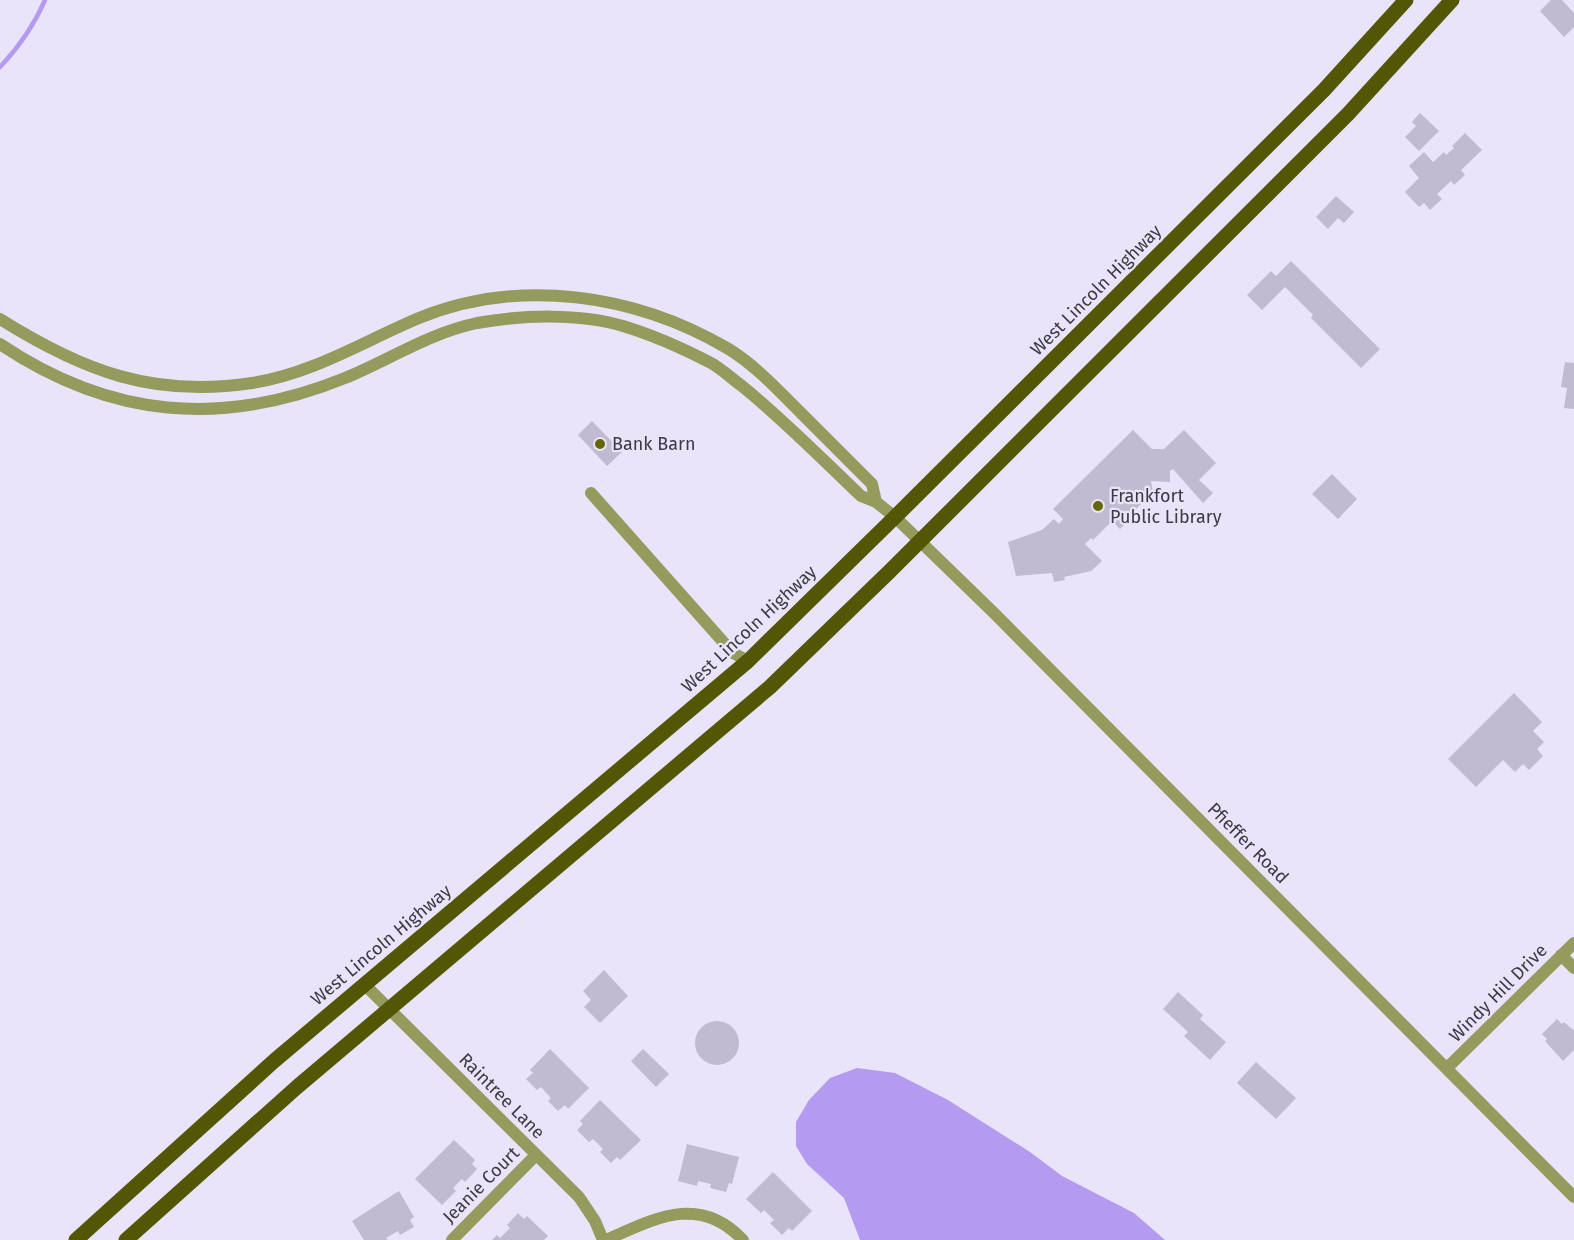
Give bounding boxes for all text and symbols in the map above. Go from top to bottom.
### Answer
street label: West Lincoln Highway [1026,220,1166,360]
place label: Bank Barn [612,433,696,455]
marker: Bank Barn [593,437,607,451]
place label: Frankfort Public Library [1110,485,1222,528]
marker: Frankfort Public Library [1091,499,1105,513]
street label: West Lincoln Highway [677,561,821,697]
street label: Pfieffer Road [1203,798,1293,888]
street label: West Lincoln Highway [306,880,456,1010]
street label: Windy Hill Drive [1444,939,1552,1047]
street label: Raintree Lane [454,1048,550,1144]
street label: Jeanie Court [438,1142,524,1228]

